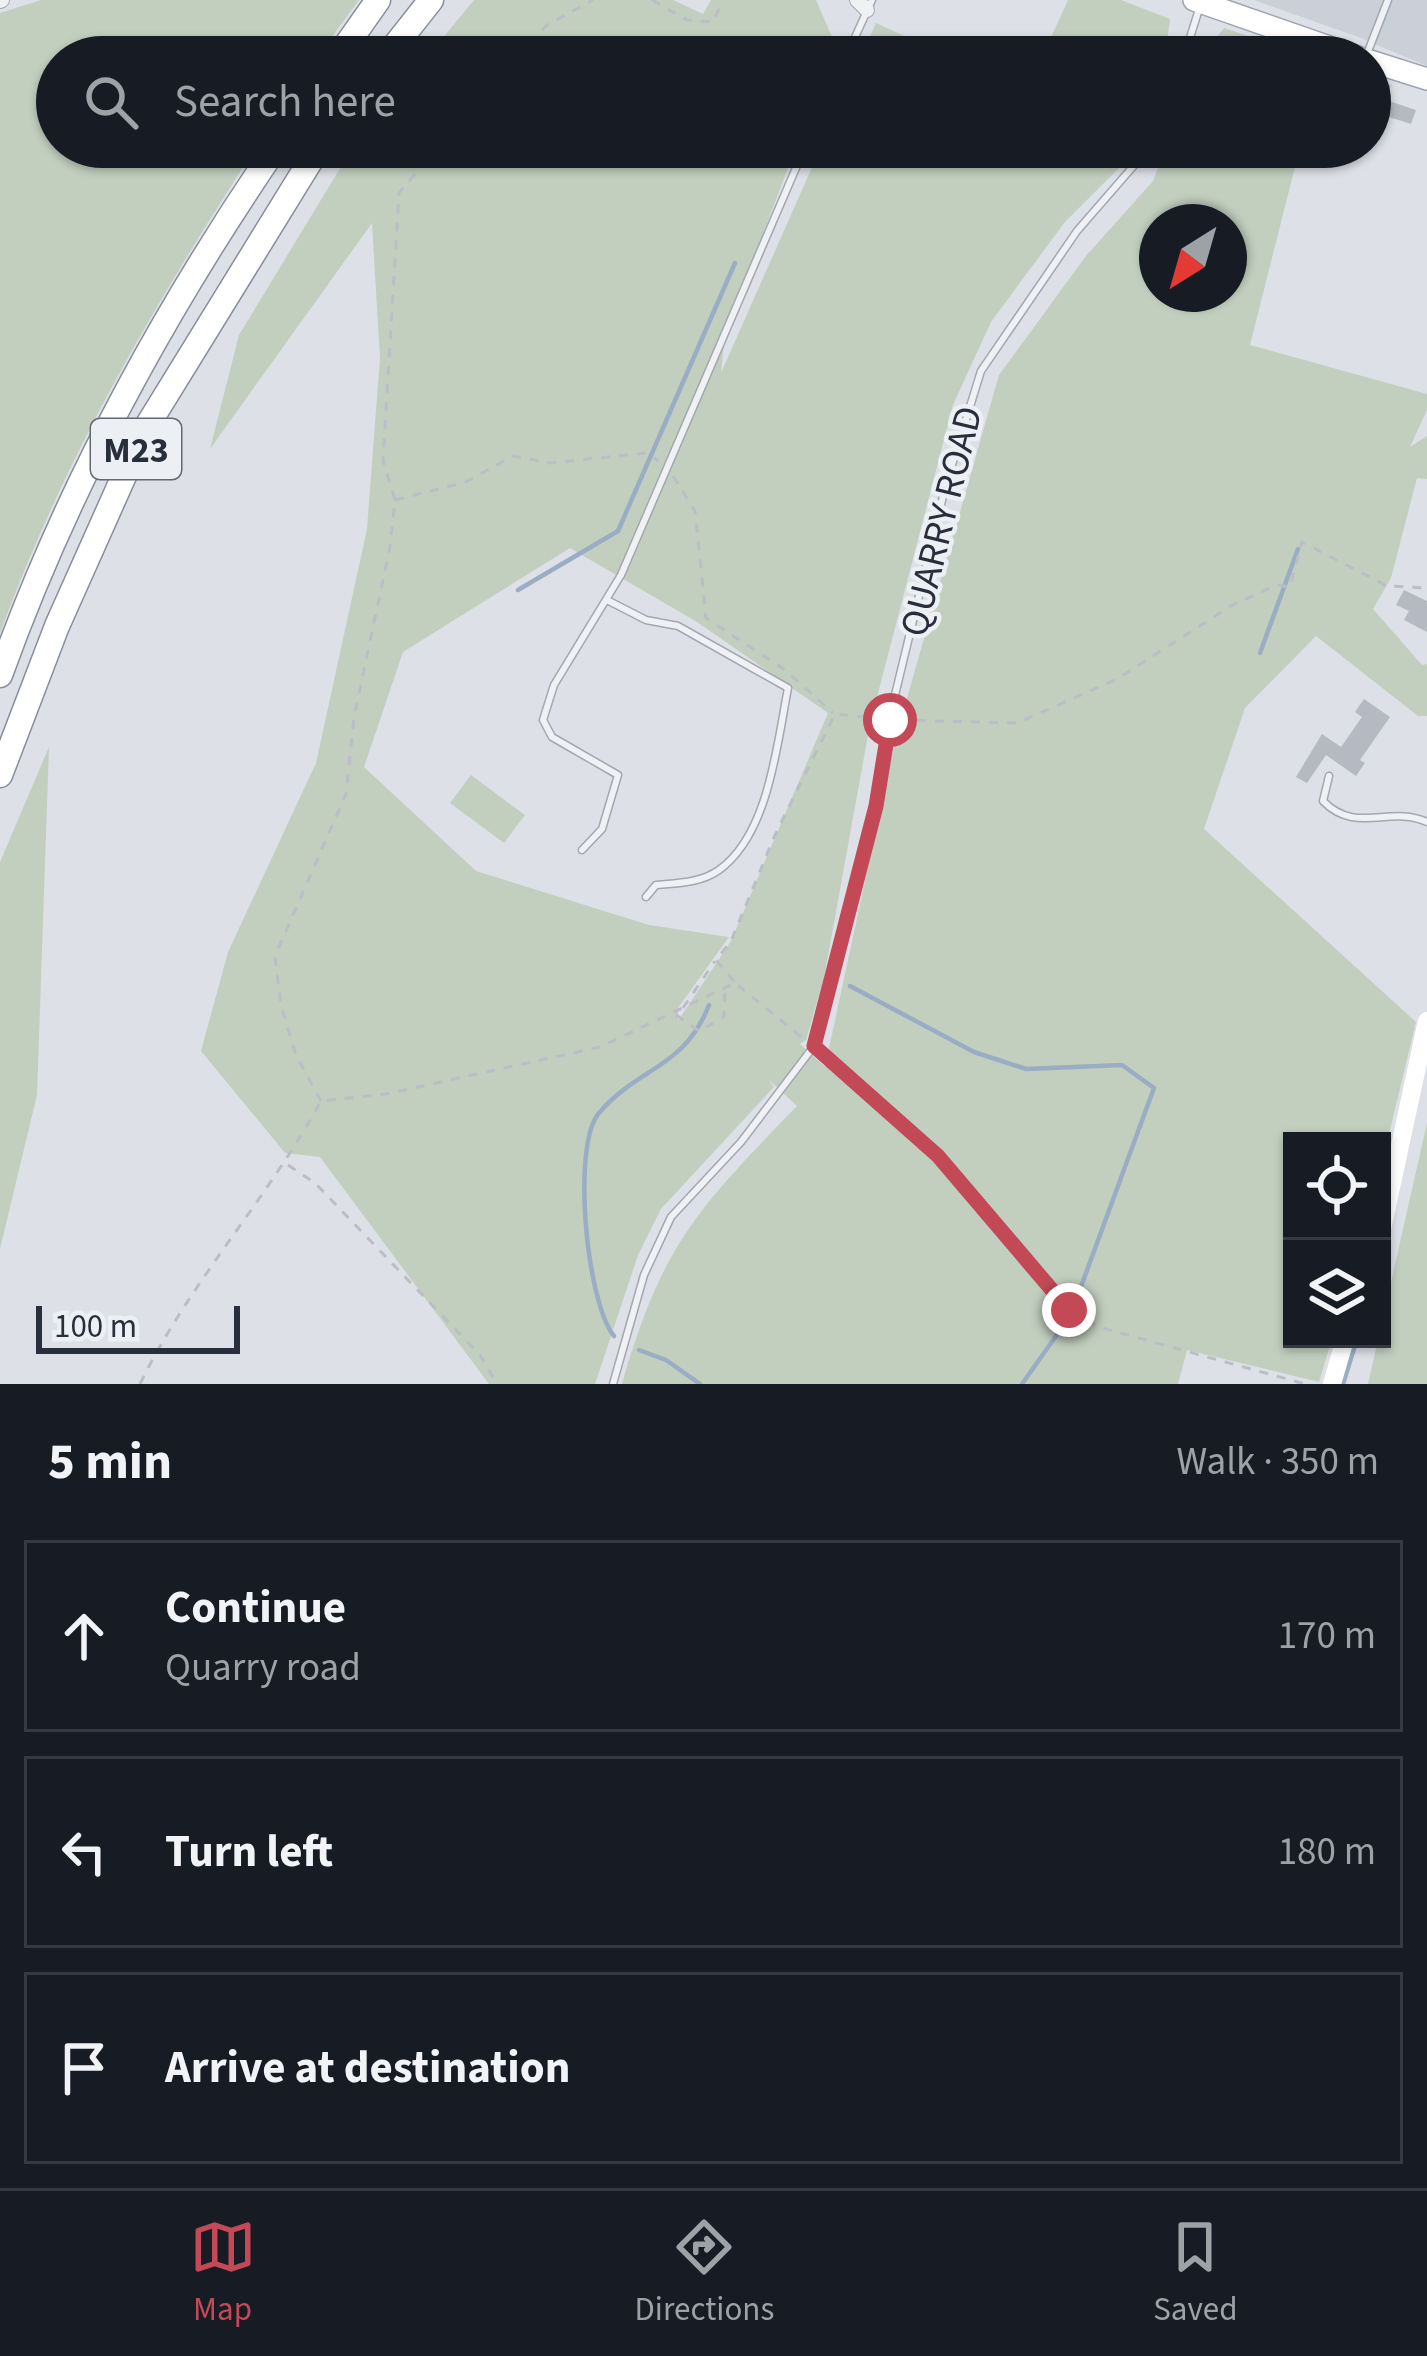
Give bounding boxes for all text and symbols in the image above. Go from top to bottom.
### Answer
search box [36,36,1391,168]
icon: search [78,69,144,135]
text: Search here [174,70,396,134]
north arrow [1139,204,1247,312]
street label: QUARRY ROAD [886,401,998,642]
road number: M23 [91,419,181,479]
route start [863,693,917,747]
map controls [1283,1132,1391,1348]
button: locate [1283,1132,1391,1240]
button: layers [1283,1240,1391,1348]
route end [1042,1283,1096,1337]
scale bar [36,1300,240,1353]
text: 100 m [54,1303,137,1350]
text: 5 min [48,1426,172,1498]
text: Walk · 350 m [1176,1434,1379,1490]
text: Continue [165,1576,346,1640]
icon: ahead [51,1603,117,1669]
text: 170 m [1278,1608,1376,1664]
text: Quarry road [165,1640,361,1696]
icon: left [51,1819,117,1885]
text: Turn left [165,1820,333,1884]
text: 180 m [1278,1824,1376,1880]
icon: arrive [51,2035,117,2101]
text: Arrive at destination [165,2036,570,2100]
tab: Map [190,2214,256,2333]
tab: Directions [635,2214,774,2333]
tab: Saved [1153,2214,1237,2333]

